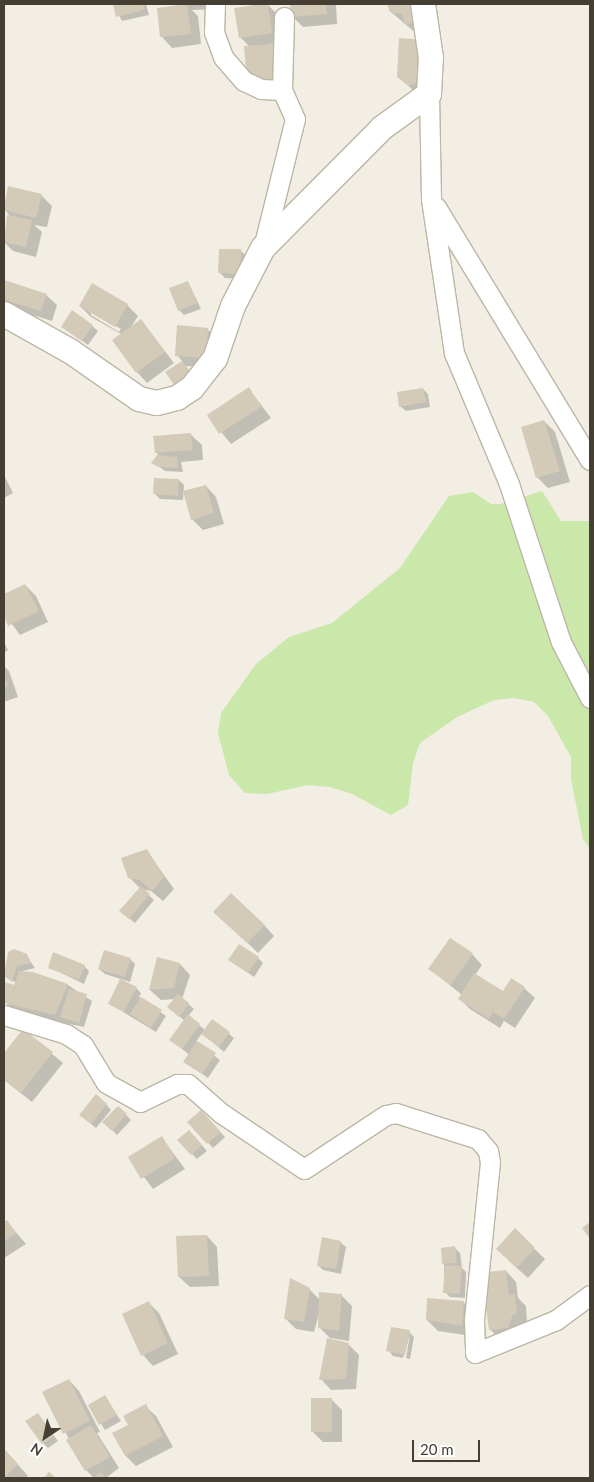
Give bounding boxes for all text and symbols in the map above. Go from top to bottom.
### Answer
north arrow [20,1412,70,1462]
scale bar [414,1430,482,1462]
text: N [27,1440,46,1460]
text: 20 m [420,1440,454,1458]

